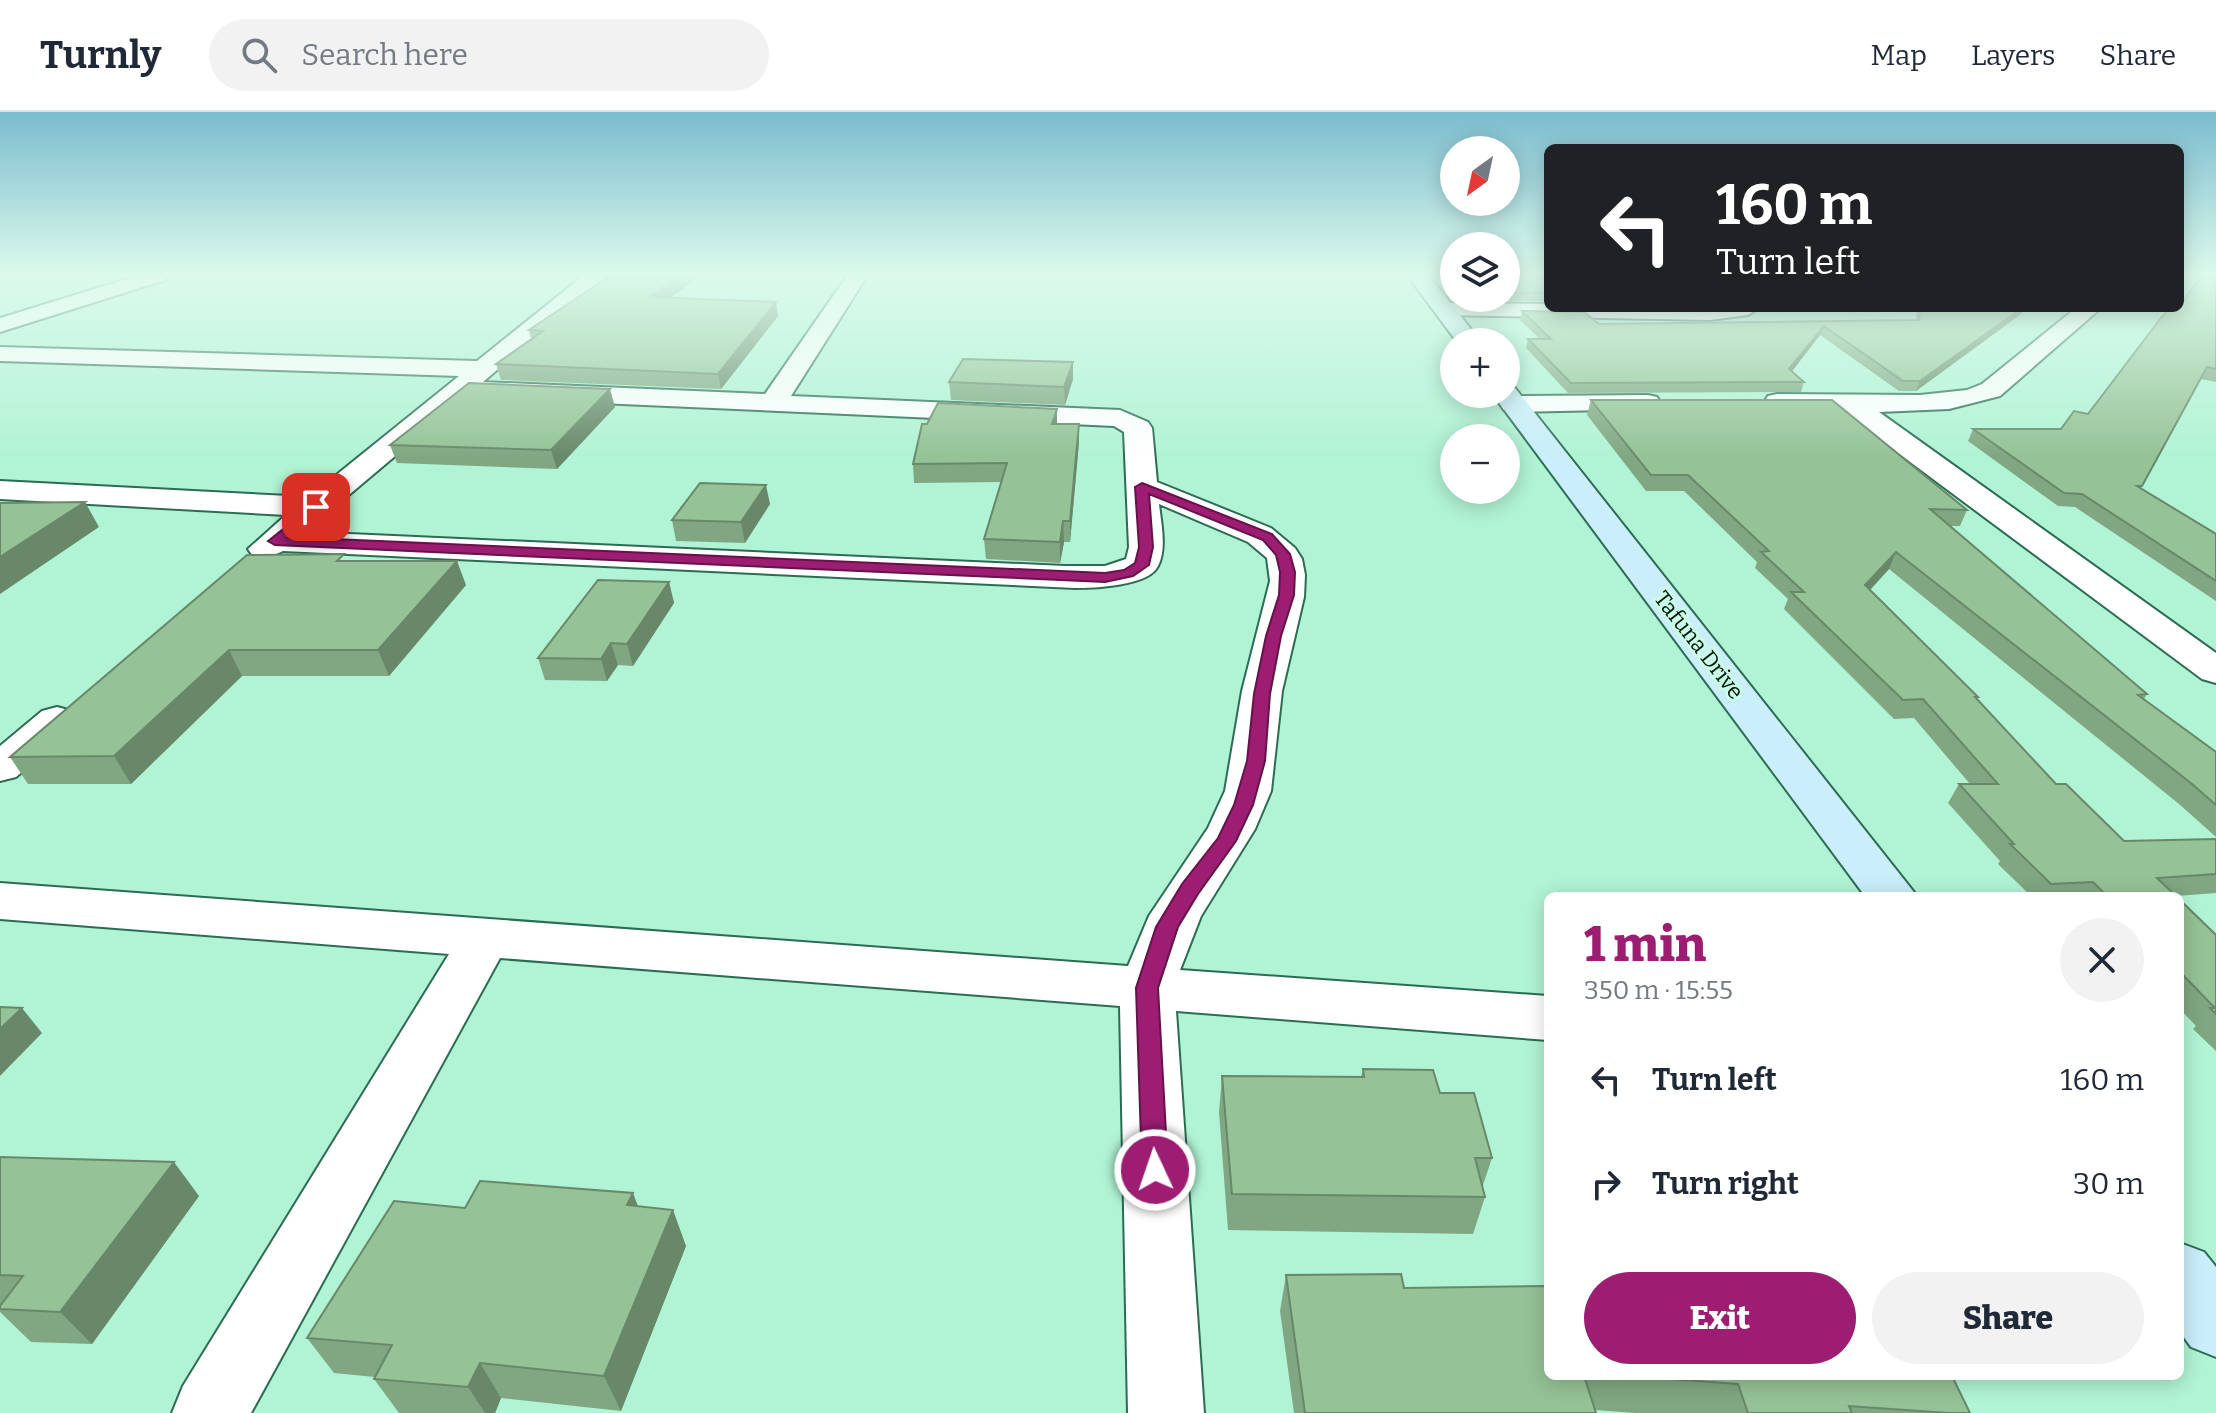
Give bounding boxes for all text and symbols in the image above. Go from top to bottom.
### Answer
search box [209,19,769,91]
text: Turnly [40,32,161,78]
icon: search [237,33,281,77]
text: Search here [301,37,468,73]
text: Map [1870,39,1927,72]
text: Layers [1971,39,2055,72]
text: Share [2099,39,2176,72]
north arrow [1440,136,1520,216]
map controls [1440,136,1520,504]
text: 160 m [1716,172,1872,239]
icon: left [1584,176,1688,280]
button: layers [1440,232,1520,312]
text: Turn left [1716,240,1860,284]
button: + [1440,328,1520,408]
button: − [1440,424,1520,504]
pin [282,473,350,541]
icon: arrive [294,485,338,529]
street label: Tafuna Drive [1648,586,1750,704]
text: 1 min [1584,916,1706,974]
button: close [2060,918,2144,1002]
text: 350 m · 15:55 [1584,975,1733,1006]
icon: left [1584,1058,1628,1102]
text: Turn left [1652,1062,1777,1098]
text: 160 m [2060,1062,2144,1098]
position arrow [1113,1128,1197,1212]
icon: right [1584,1162,1628,1206]
text: Turn right [1652,1166,1799,1202]
text: 30 m [2073,1166,2144,1202]
button: Exit [1584,1272,1856,1364]
button: Share [1872,1272,2144,1364]

